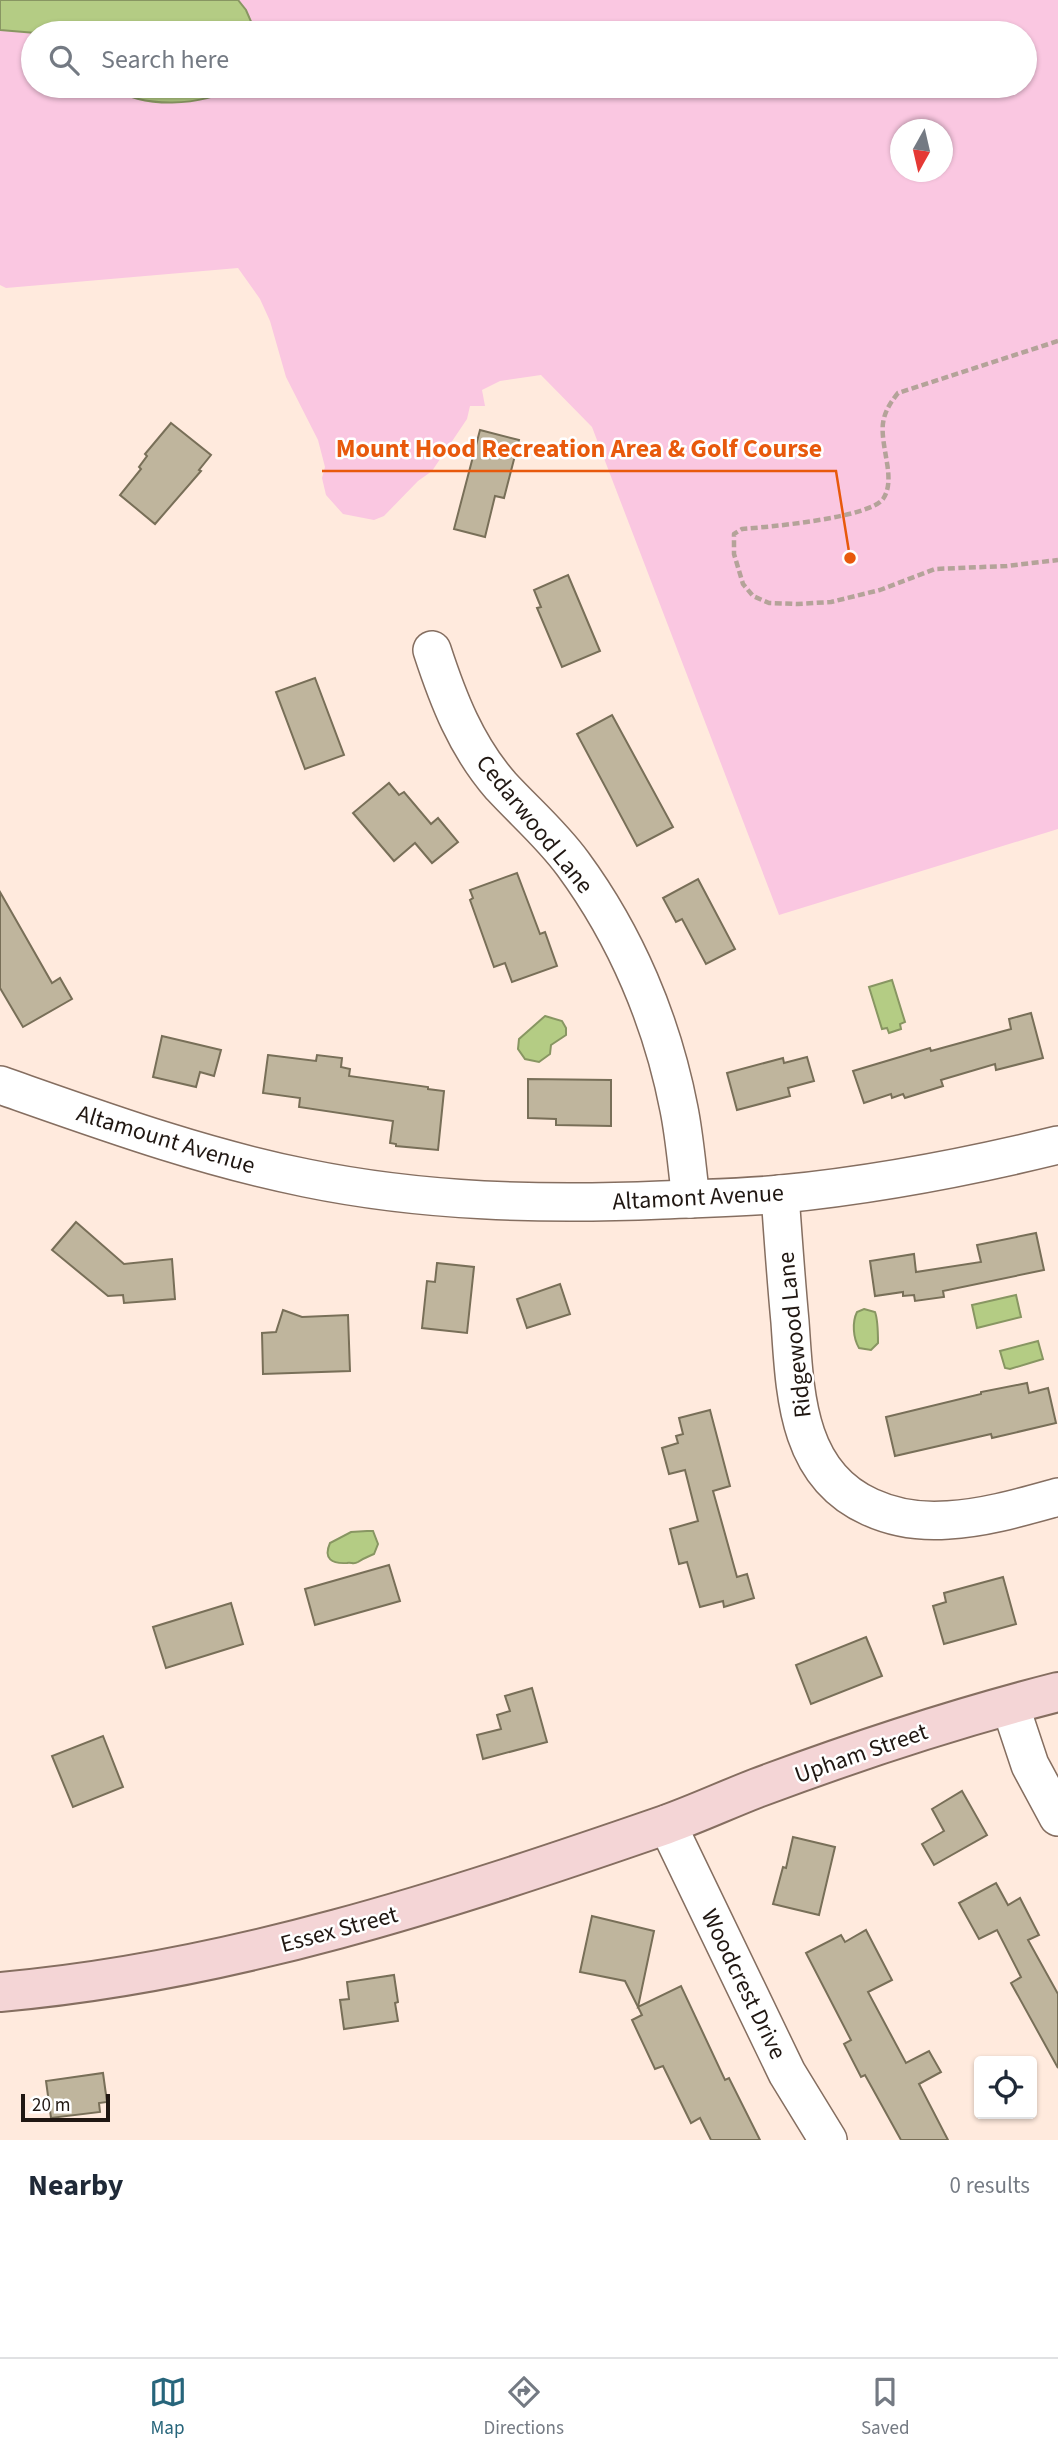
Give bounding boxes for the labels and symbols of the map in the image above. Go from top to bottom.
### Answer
north arrow [890,119,953,182]
callout: Mount Hood Recreation Area & Golf Course [322,424,836,471]
text: Mount Hood Recreation Area & Golf Course [336,430,822,467]
street label: Cedarwood Lane [468,747,602,901]
street label: Altamount Avenue [72,1096,259,1183]
street label: Altamont Avenue [611,1176,785,1219]
street label: Ridgewood Lane [768,1250,821,1420]
street label: Upham Street [790,1714,932,1793]
street label: Essex Street [277,1897,402,1962]
street label: Woodcrest Drive [692,1903,795,2065]
scale bar [21,2091,110,2123]

